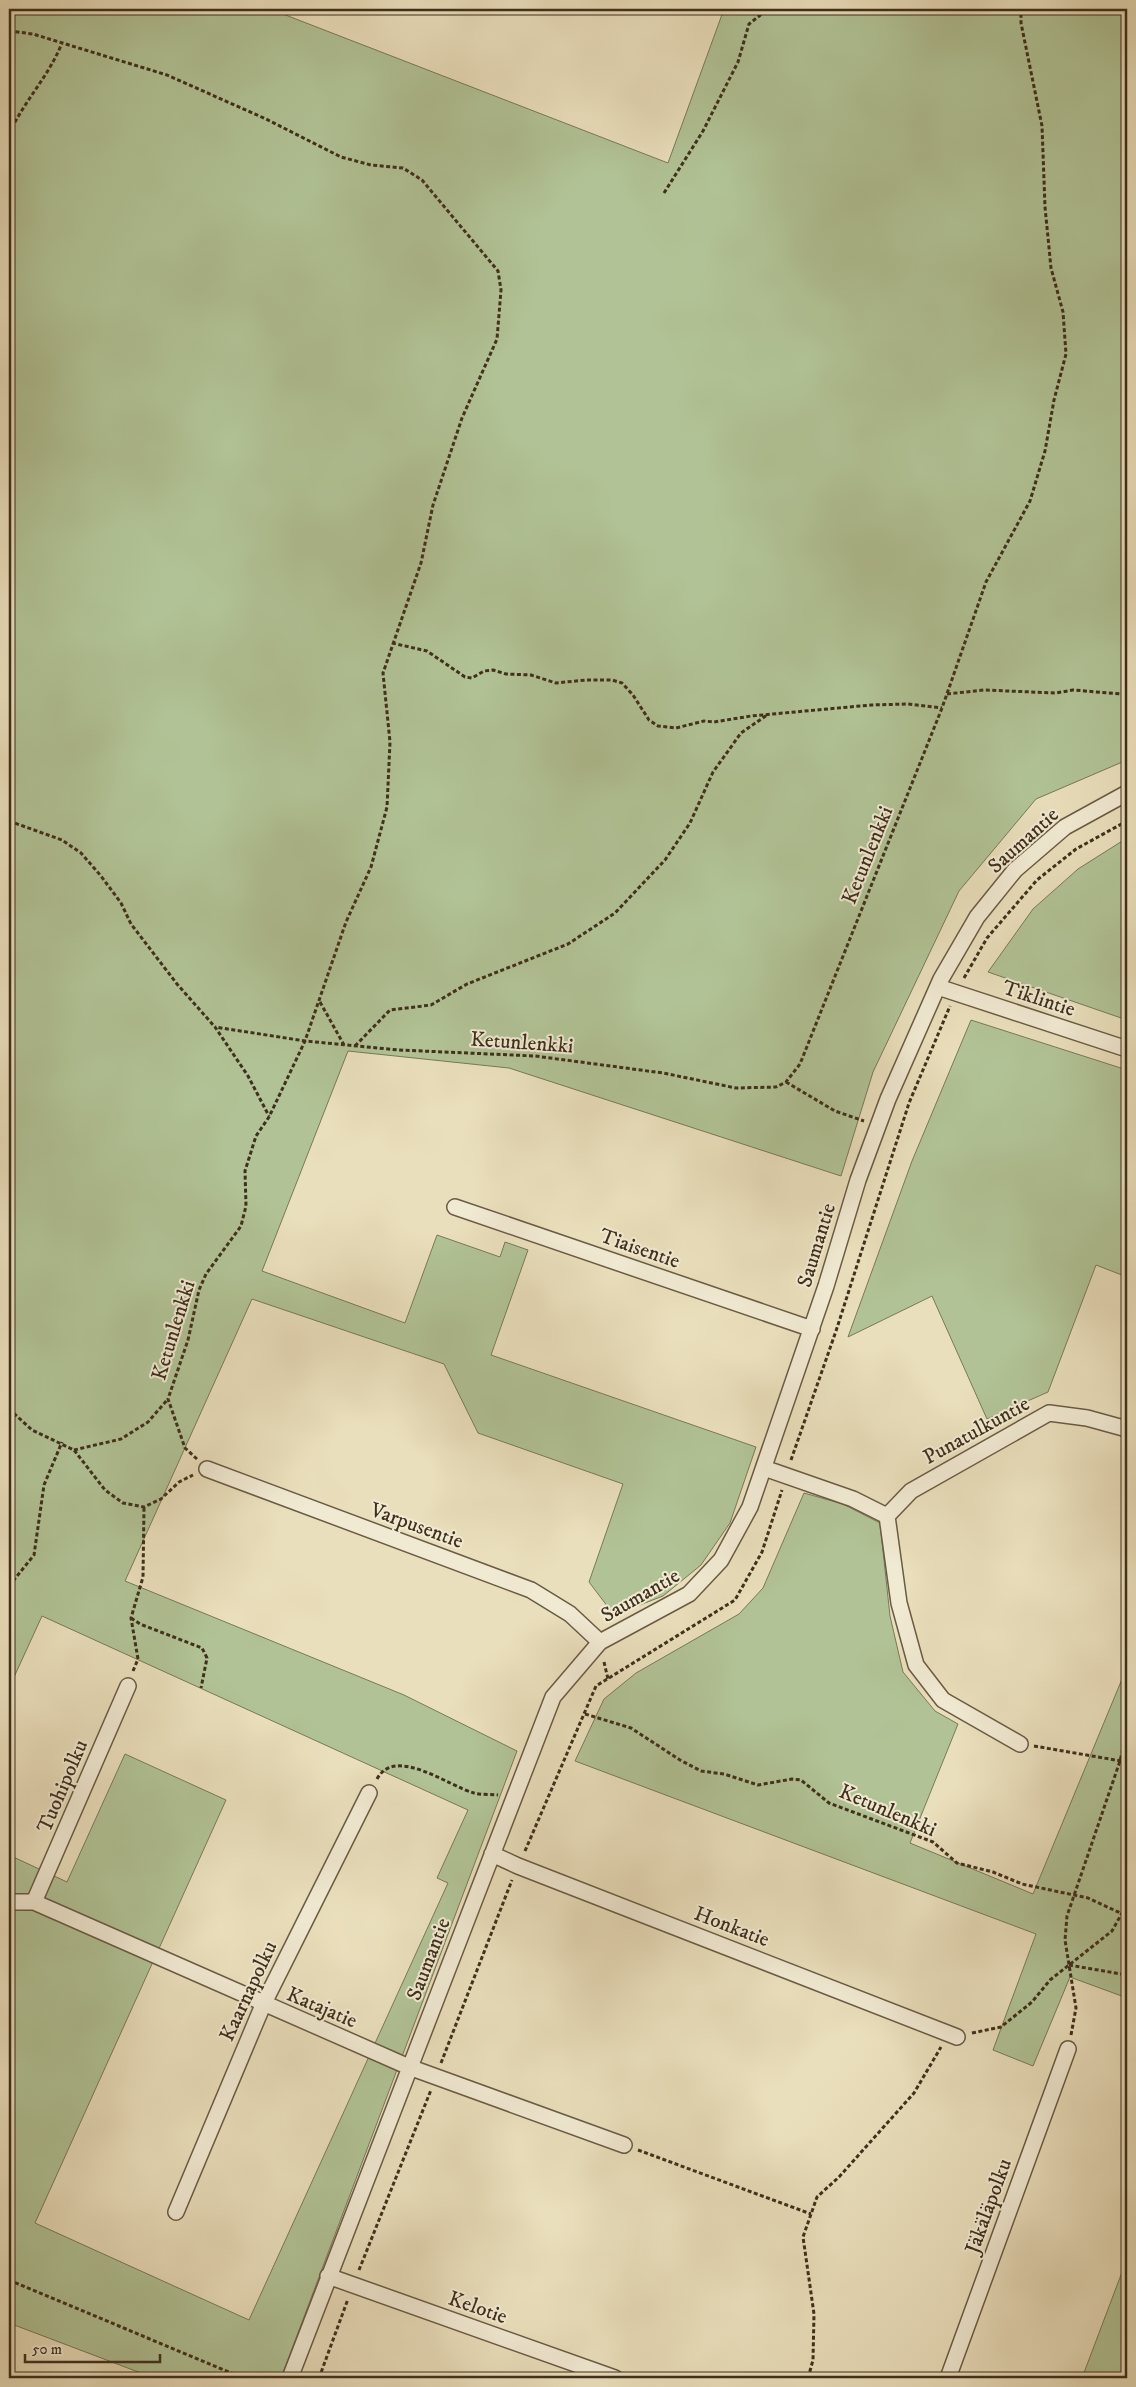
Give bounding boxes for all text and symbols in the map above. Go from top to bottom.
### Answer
street label: Saumantie [983,802,1065,879]
street label: Ketunlenkki [837,803,899,908]
street label: Tiklintie [999,975,1079,1023]
street label: Ketunlenkki [470,1026,574,1060]
street label: Saumantie [792,1200,842,1290]
street label: Tiaisentie [596,1223,683,1275]
street label: Ketunlenkki [146,1277,201,1383]
street label: Punatulkuntie [919,1391,1034,1471]
street label: Varpusentie [366,1497,467,1555]
street label: Saumantie [597,1563,685,1629]
street label: Tuohipolku [32,1736,94,1837]
street label: Ketunlenkki [835,1779,940,1843]
street label: Honkatie [690,1901,773,1953]
street label: Saumantie [401,1914,457,2004]
street label: Kaarnapolku [214,1937,283,2046]
street label: Katajatie [282,1981,361,2034]
street label: Jäkäläpolku [959,2155,1018,2259]
street label: Kelotie [445,2286,511,2330]
scale bar [25,2332,160,2364]
text: 50 m [32,2340,62,2359]

